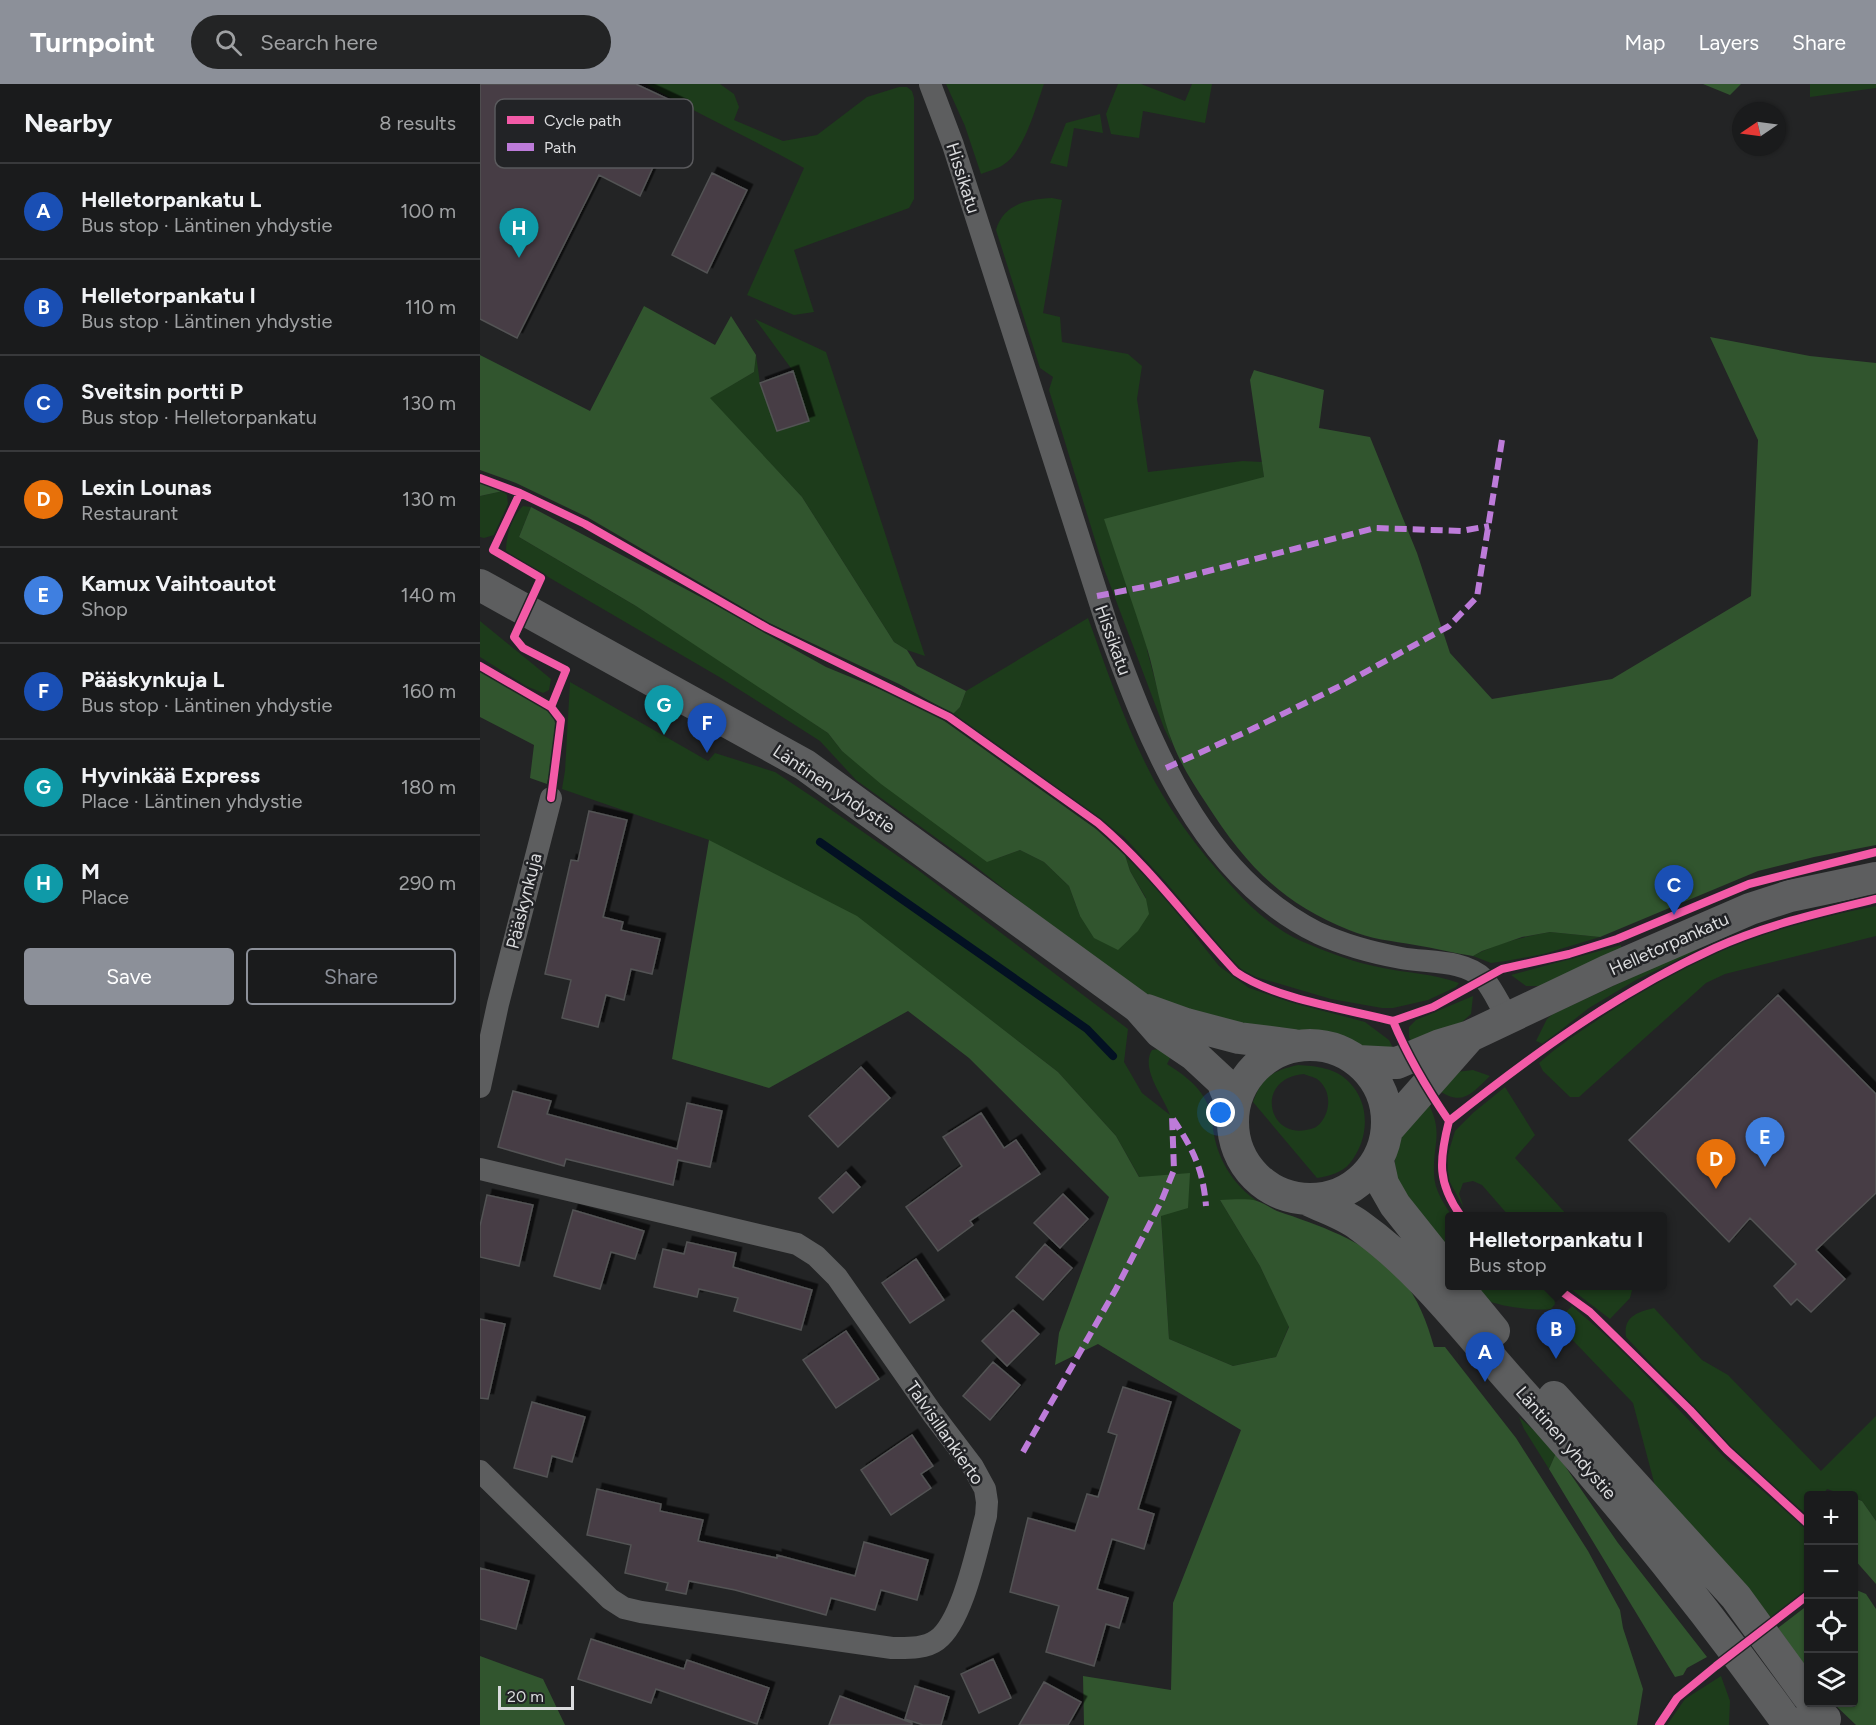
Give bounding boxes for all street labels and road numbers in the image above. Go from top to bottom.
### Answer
street label: Hissikatu [941,140,985,216]
street label: Hissikatu [1090,602,1136,678]
street label: Läntinen yhdystie [769,740,899,838]
street label: Pääskynkuja [501,851,547,951]
street label: Helletorpankatu [1606,908,1732,980]
street label: Talvisillankierto [901,1377,989,1489]
street label: Läntinen yhdystie [1511,1382,1621,1504]

